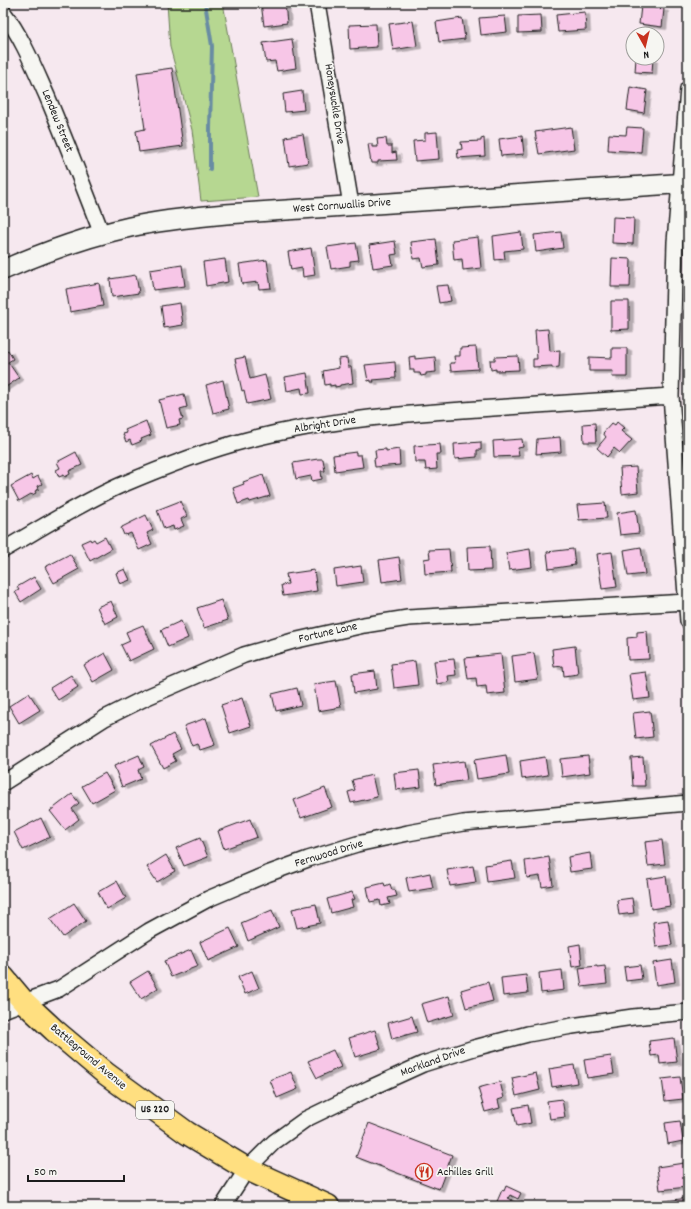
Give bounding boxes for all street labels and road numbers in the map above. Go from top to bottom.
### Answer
street label: Honeysuckle Drive [319,63,349,145]
street label: Lendew Street [37,87,78,155]
street label: West Cornwallis Drive [293,194,391,218]
street label: Albright Drive [293,412,357,438]
street label: Fortune Lane [297,618,359,648]
street label: Fernwood Drive [293,836,365,872]
street label: Battleground Avenue [46,1020,130,1094]
street label: Markland Drive [398,1042,468,1082]
road number: US 220 [136,1101,174,1119]

